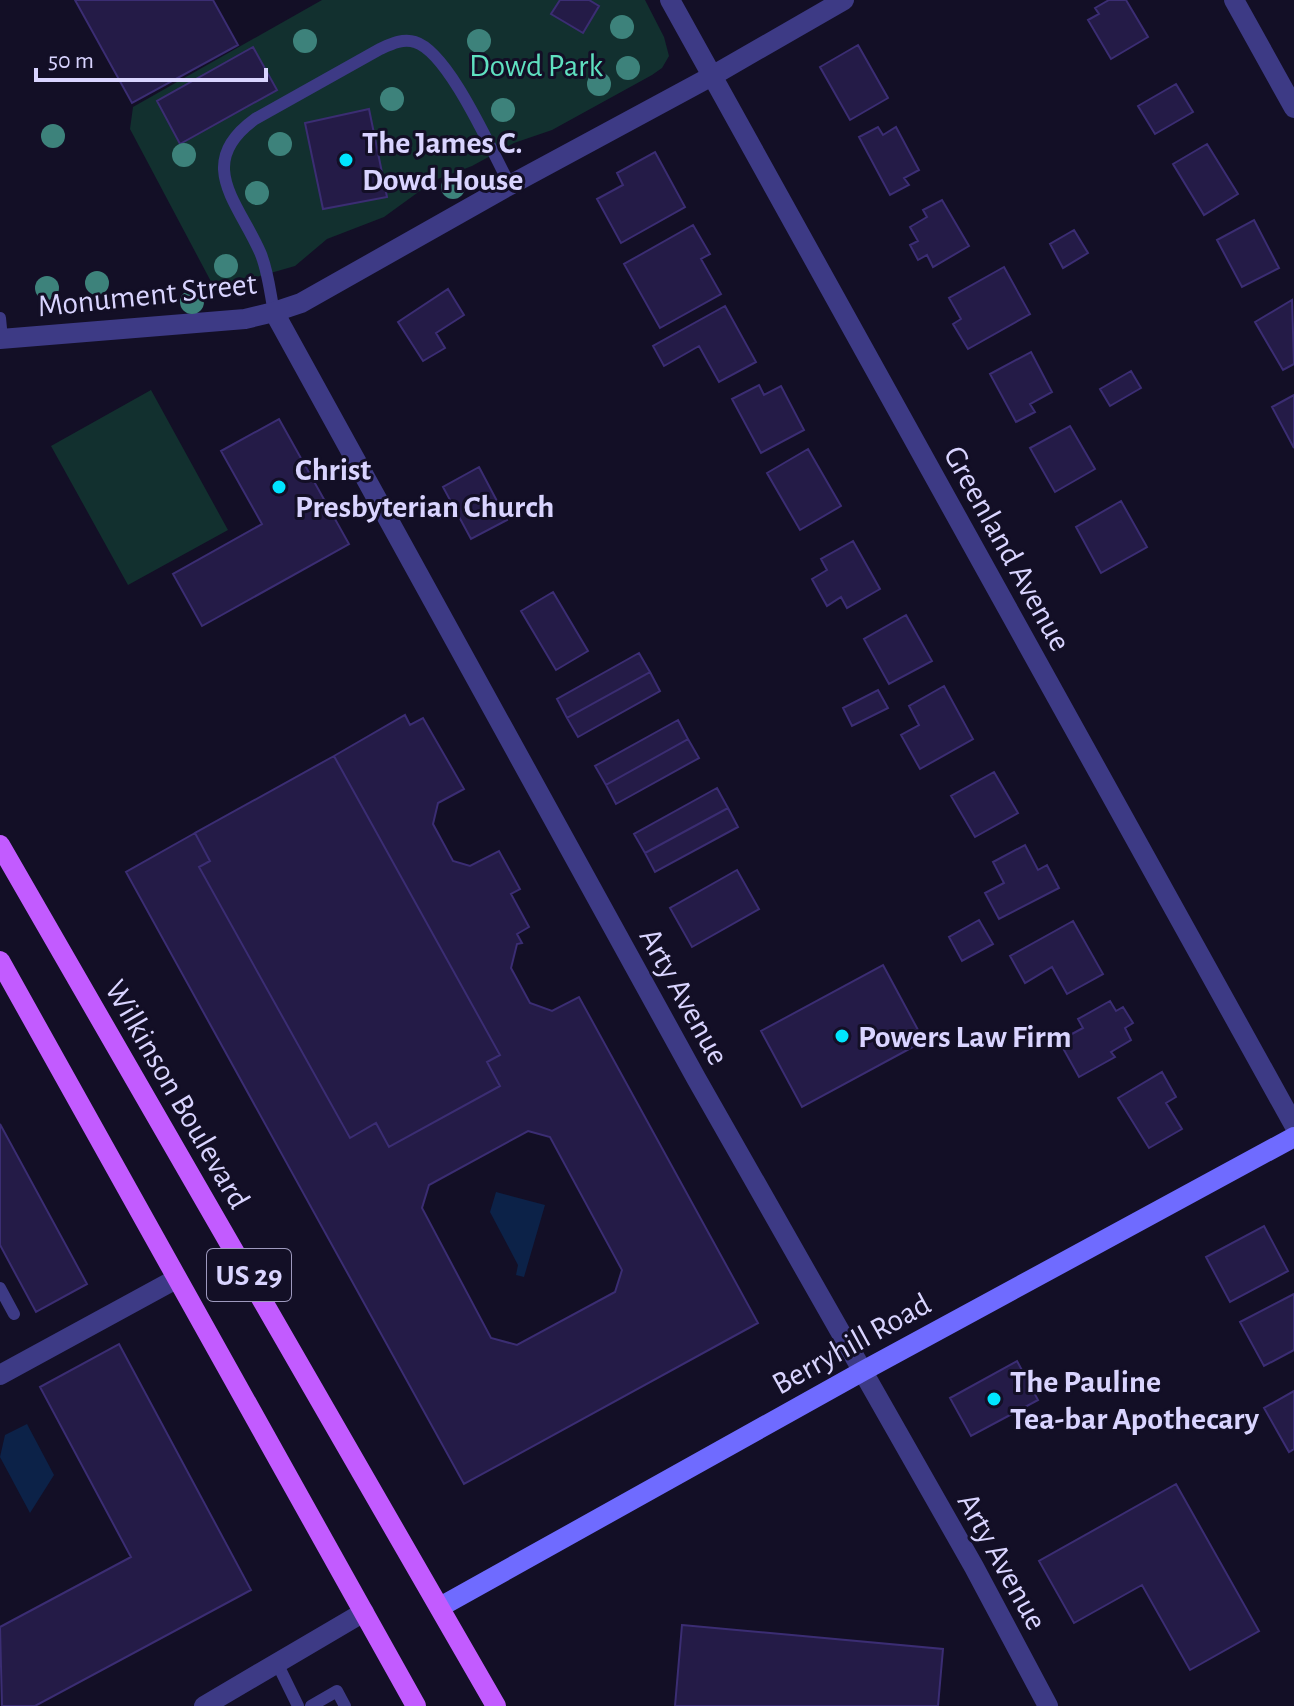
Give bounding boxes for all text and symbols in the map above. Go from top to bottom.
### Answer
scale bar [36,32,266,82]
text: 50 m [48,49,94,73]
park label: Dowd Park [469,50,603,82]
place label: The James C. Dowd House [362,127,523,196]
marker: The James C. Dowd House [337,151,355,169]
street label: Monument Street [36,268,258,322]
street label: Greenland Avenue [938,441,1077,656]
place label: Christ Presbyterian Church [295,454,554,523]
marker: Christ Presbyterian Church [270,478,288,496]
street label: Arty Avenue [634,923,735,1070]
street label: Wilkinson Boulevard [99,975,255,1214]
place label: Powers Law Firm [858,1021,1072,1053]
marker: Powers Law Firm [833,1027,851,1045]
road number: US 29 [207,1249,291,1301]
street label: Berryhill Road [767,1287,936,1400]
place label: The Pauline Tea-bar Apothecary [1010,1366,1260,1435]
marker: The Pauline Tea-bar Apothecary [985,1390,1003,1408]
street label: Arty Avenue [952,1488,1053,1635]

